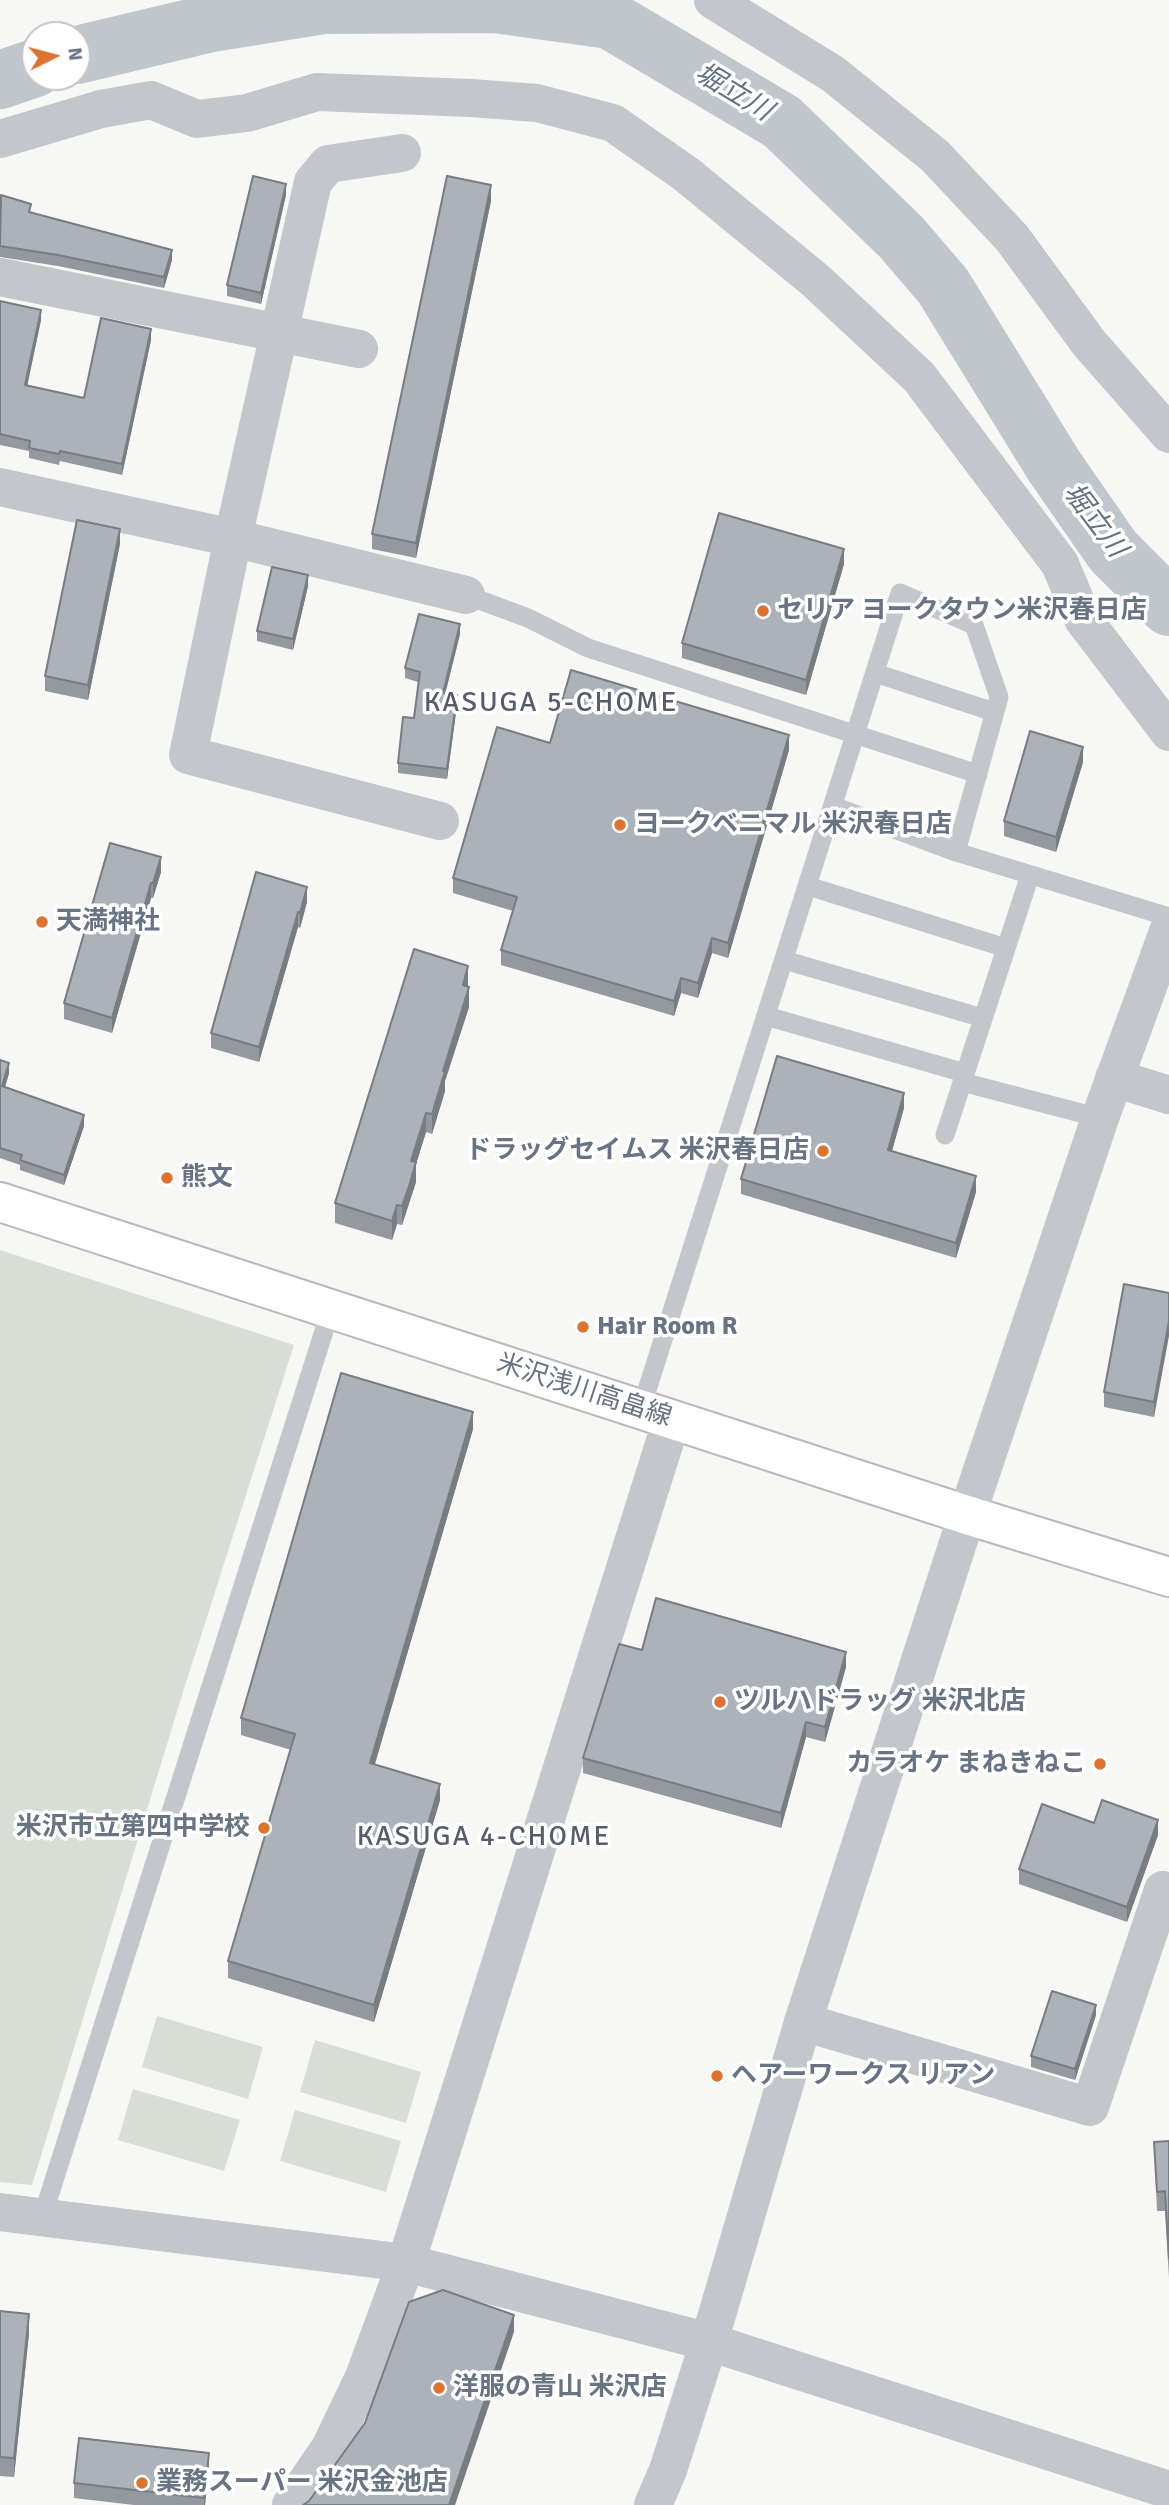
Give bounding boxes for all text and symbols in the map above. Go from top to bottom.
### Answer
north arrow [21,21,91,91]
text: N [62,46,88,62]
water label: 堀立川 [688,57,778,129]
water label: 堀立川 [1055,477,1133,565]
place label: セリア ヨークタウン米沢春日店 [777,595,1147,627]
marker: セリア ヨークタウン米沢春日店 [755,603,771,619]
district label: KASUGA 5-CHOME [425,687,677,721]
place label: ヨークベニマル 米沢春日店 [634,809,952,841]
marker: ヨークベニマル 米沢春日店 [612,817,628,833]
place label: 天満神社 [56,906,160,938]
marker: 天満神社 [34,914,50,930]
place label: ドラッグセイムス 米沢春日店 [465,1135,809,1167]
marker: ドラッグセイムス 米沢春日店 [815,1143,831,1159]
place label: 熊文 [181,1162,233,1194]
marker: 熊文 [159,1170,175,1186]
place label: Hair Room R [597,1311,738,1343]
marker: Hair Room R [575,1319,591,1335]
street label: 米沢浅川高畠線 [493,1348,675,1434]
place label: ツルハドラッグ 米沢北店 [734,1686,1026,1718]
marker: ツルハドラッグ 米沢北店 [712,1694,728,1710]
place label: カラオケ まねきねこ [846,1748,1086,1780]
marker: カラオケ まねきねこ [1092,1756,1108,1772]
place label: 米沢市立第四中学校 [16,1812,250,1844]
marker: 米沢市立第四中学校 [256,1820,272,1836]
district label: KASUGA 4-CHOME [358,1821,610,1855]
place label: ヘアーワークス リアン [731,2060,995,2092]
marker: ヘアーワークス リアン [709,2068,725,2084]
place label: 洋服の青山 米沢店 [453,2372,667,2404]
marker: 洋服の青山 米沢店 [431,2380,447,2396]
place label: 業務スーパー 米沢金池店 [156,2467,448,2499]
marker: 業務スーパー 米沢金池店 [134,2475,150,2491]

